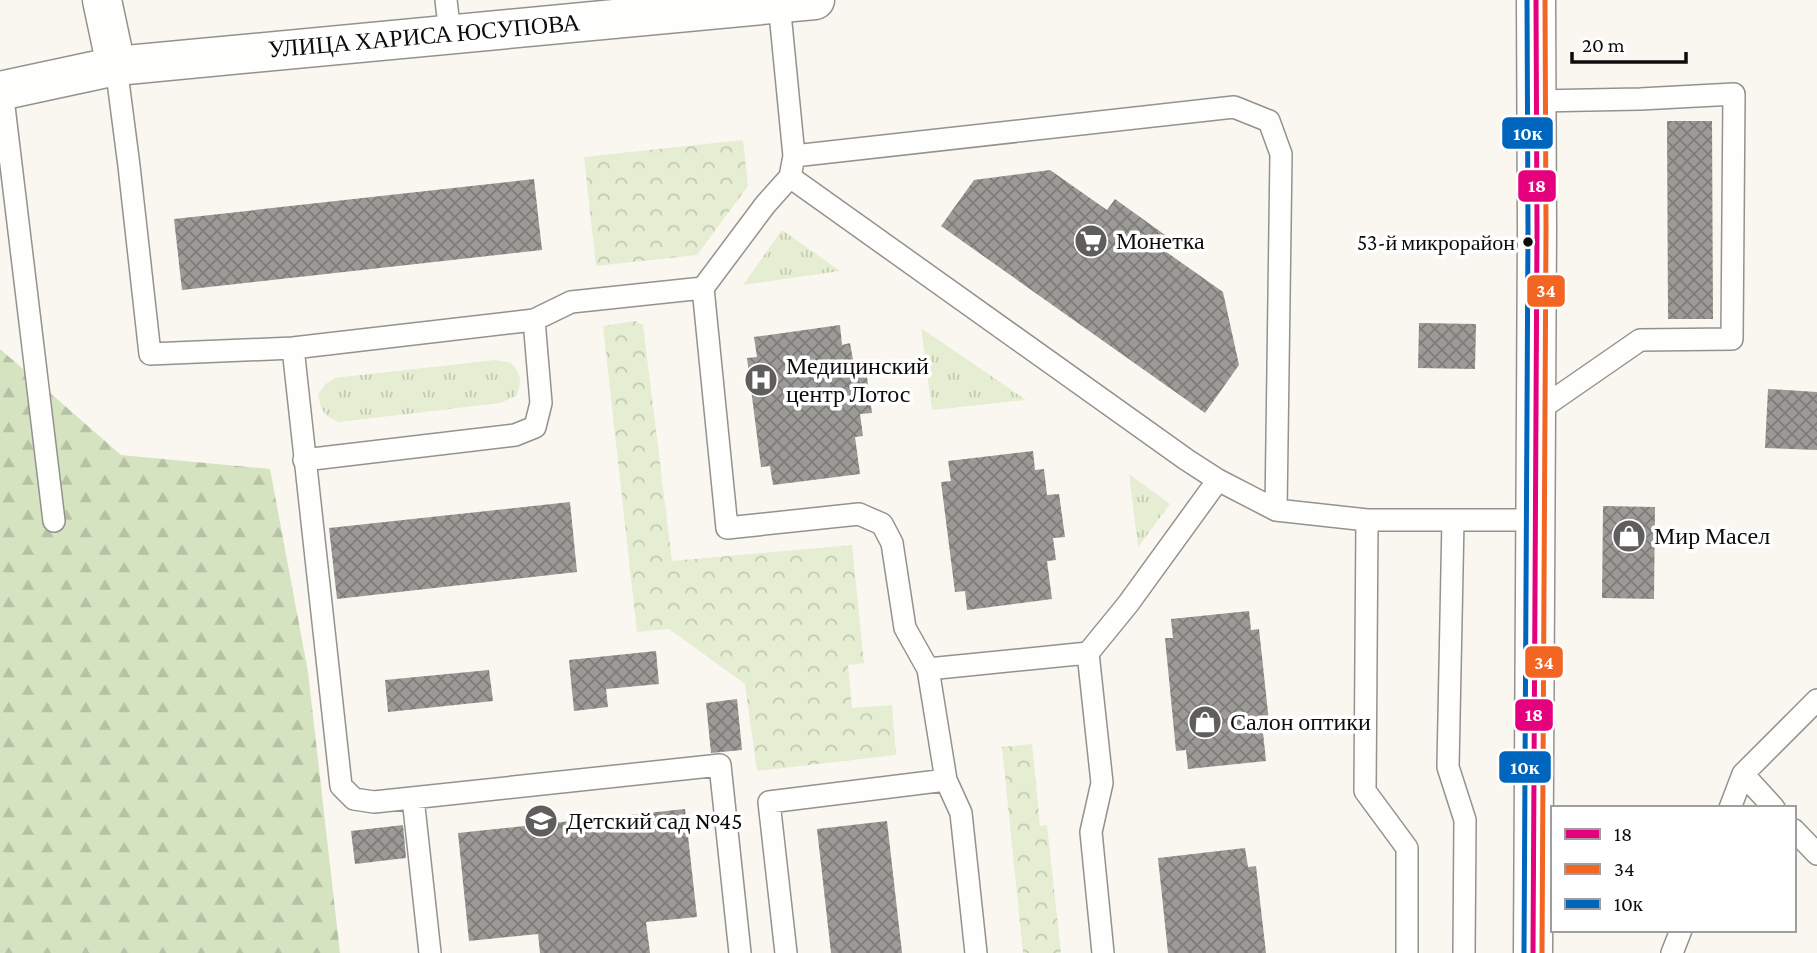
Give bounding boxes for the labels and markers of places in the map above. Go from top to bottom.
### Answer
supermarket icon: Монетка [1072,222,1110,260]
place label: Монетка [1116,227,1205,254]
place label: 53-й микрорайон [1357,230,1515,255]
marker: 53-й микрорайон [1521,235,1535,249]
place label: Медицинский центр Лотос [786,352,929,407]
hospital icon: Медицинский центр Лотос [742,361,780,399]
shop icon: Мир Масел [1610,517,1648,555]
place label: Мир Масел [1654,522,1770,549]
shop icon: Салон оптики [1186,703,1224,741]
place label: Салон оптики [1230,708,1371,735]
school or university icon: Детский сад №45 [522,802,560,840]
place label: Детский сад №45 [566,807,742,834]

